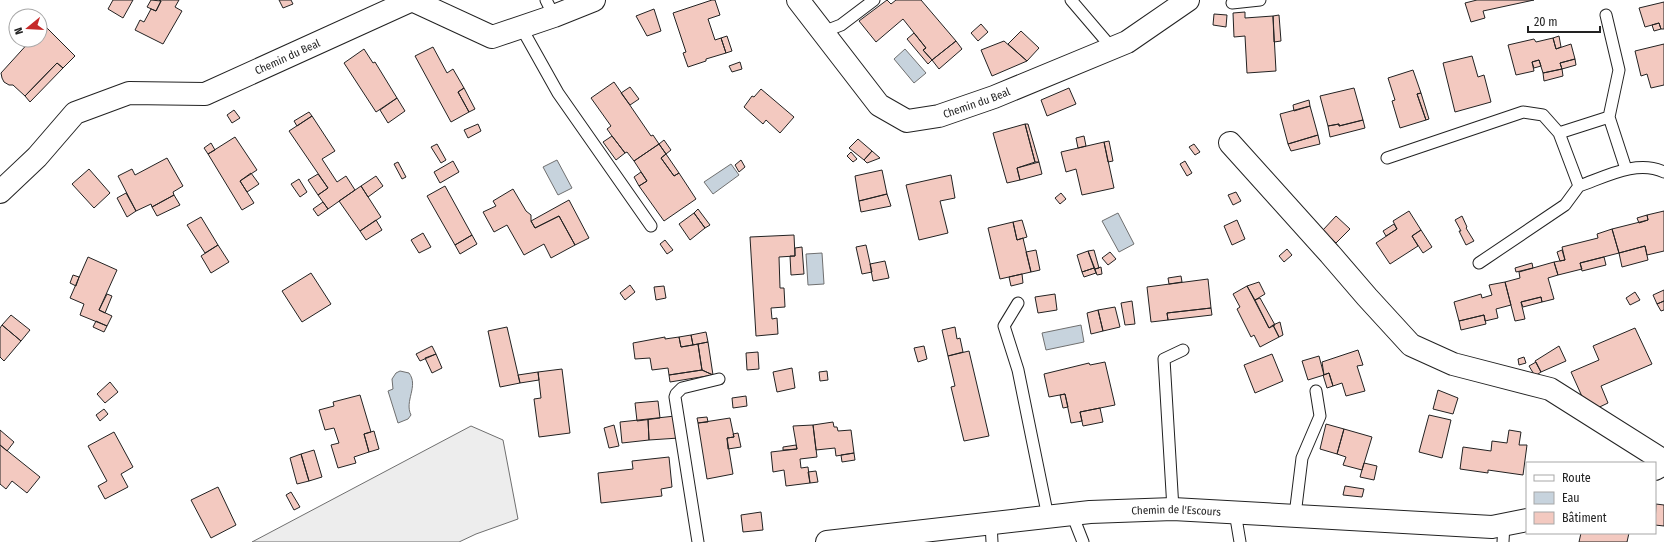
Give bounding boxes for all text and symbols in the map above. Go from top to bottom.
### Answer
north arrow [8,8,48,48]
scale bar [1528,8,1600,34]
text: 20 m [1534,15,1558,29]
text: N [12,26,26,36]
street label: Chemin du Beal [253,36,322,77]
street label: Chemin du Beal [941,85,1012,121]
legend [1526,462,1656,534]
text: Route [1562,471,1591,485]
text: Eau [1562,491,1580,505]
street label: Chemin de l'Escours [1131,502,1222,518]
text: Bâtiment [1562,511,1607,525]

